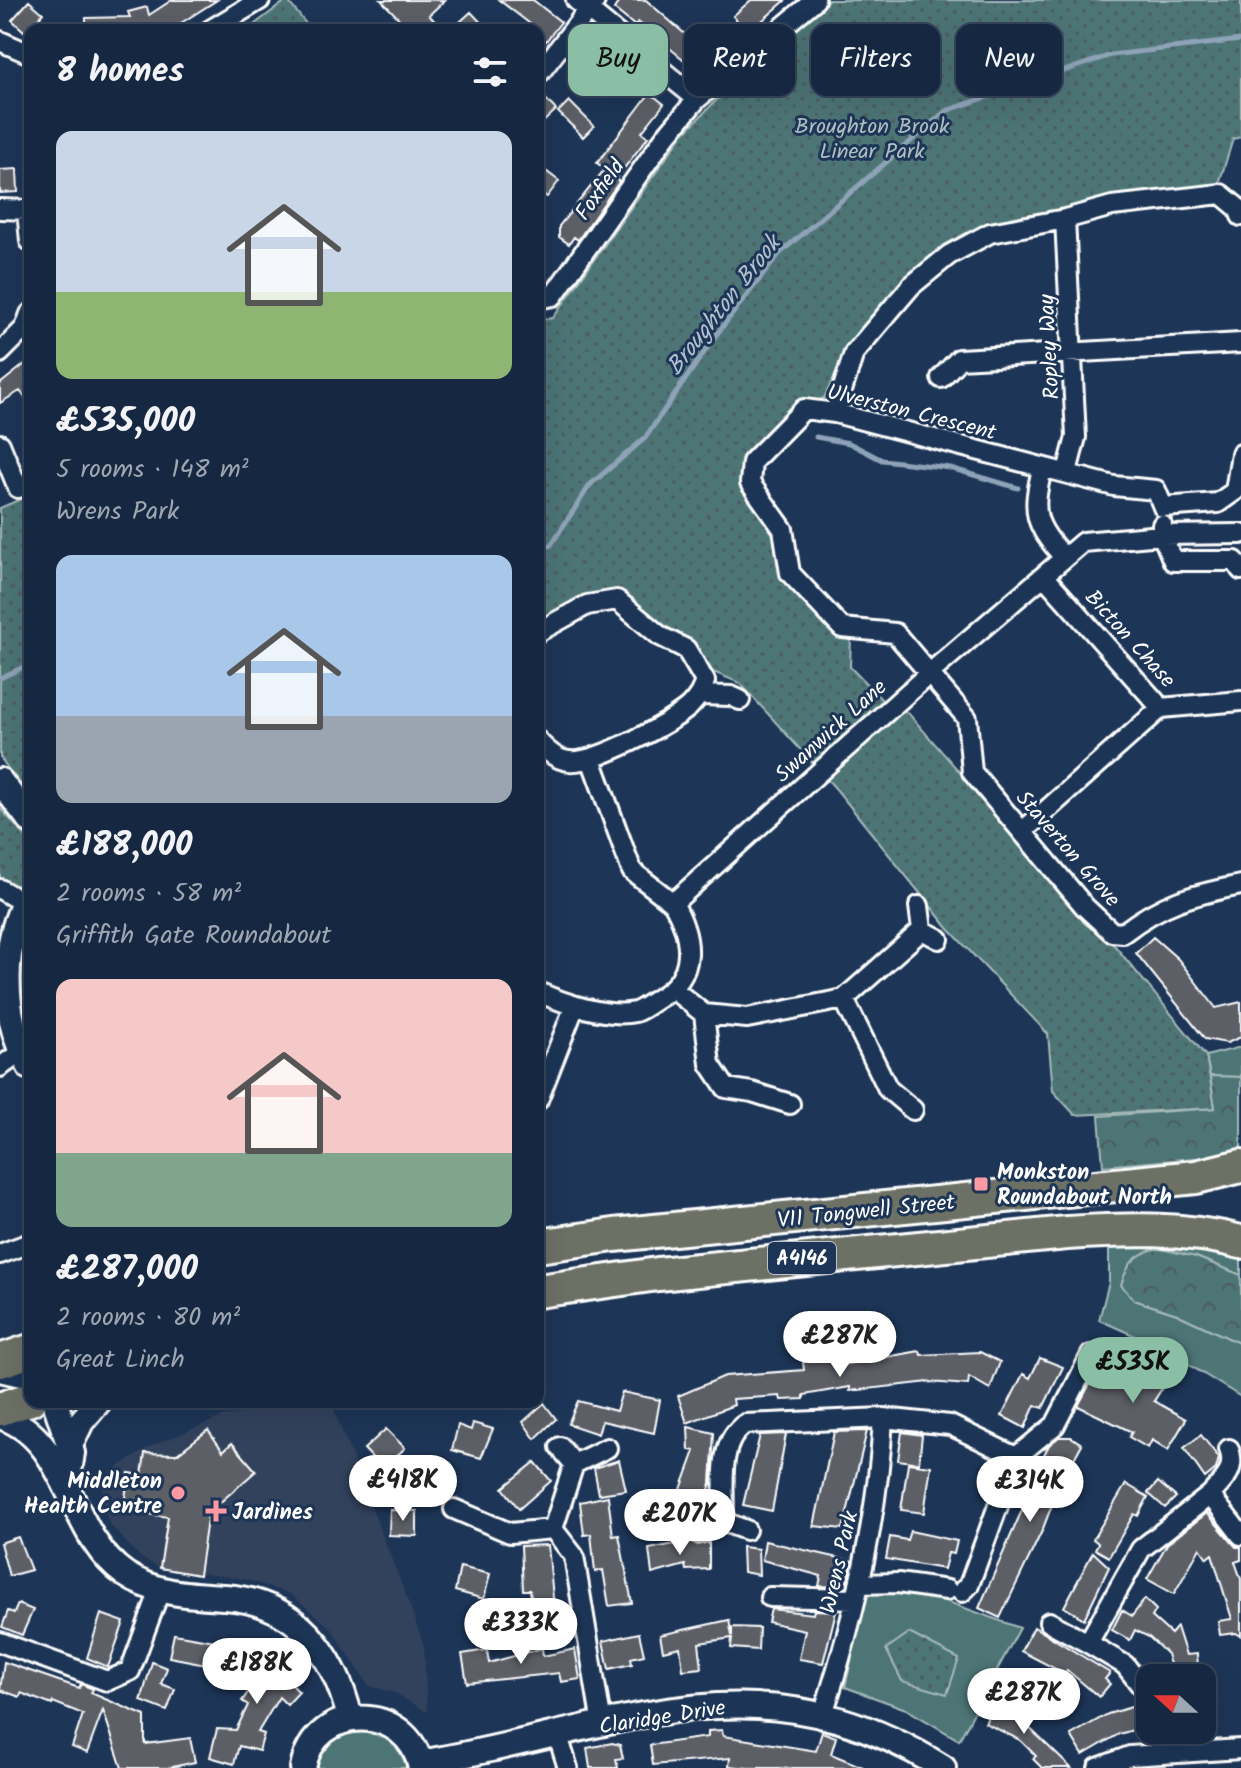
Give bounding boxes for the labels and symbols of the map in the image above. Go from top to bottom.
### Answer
park label: Broughton Brook Linear Park [795,110,950,170]
street label: Foxfield [567,151,636,229]
water label: Broughton Brook [657,224,794,384]
street label: Ropley Way [1030,293,1071,401]
street label: Ulverston Crescent [823,376,1000,451]
street label: Bicton Chase [1075,582,1183,697]
street label: Swanwick Lane [767,671,896,792]
street label: Staverton Grove [1006,783,1128,916]
place label: Monkston Roundabout North [997,1156,1172,1216]
marker: Monkston Roundabout North [972,1175,990,1193]
street label: V11 Tongwell Street [776,1186,957,1239]
road number: A4146 [768,1242,836,1274]
pin: £287K [784,1311,896,1379]
pin: £535K [1077,1337,1189,1405]
pin: £418K [347,1455,459,1523]
pin: £314K [974,1456,1086,1524]
place label: Middleton Health Centre [24,1465,162,1525]
marker: Middleton Health Centre [169,1484,187,1502]
pin: £207K [624,1489,736,1557]
place label: Jardines [232,1496,313,1531]
marker: Jardines [207,1502,225,1520]
street label: Wrens Park [812,1507,869,1617]
pin: £333K [465,1598,577,1666]
pin: £188K [201,1638,313,1706]
north arrow [1136,1664,1216,1744]
pin: £287K [968,1668,1080,1736]
street label: Claridge Drive [597,1691,728,1746]

